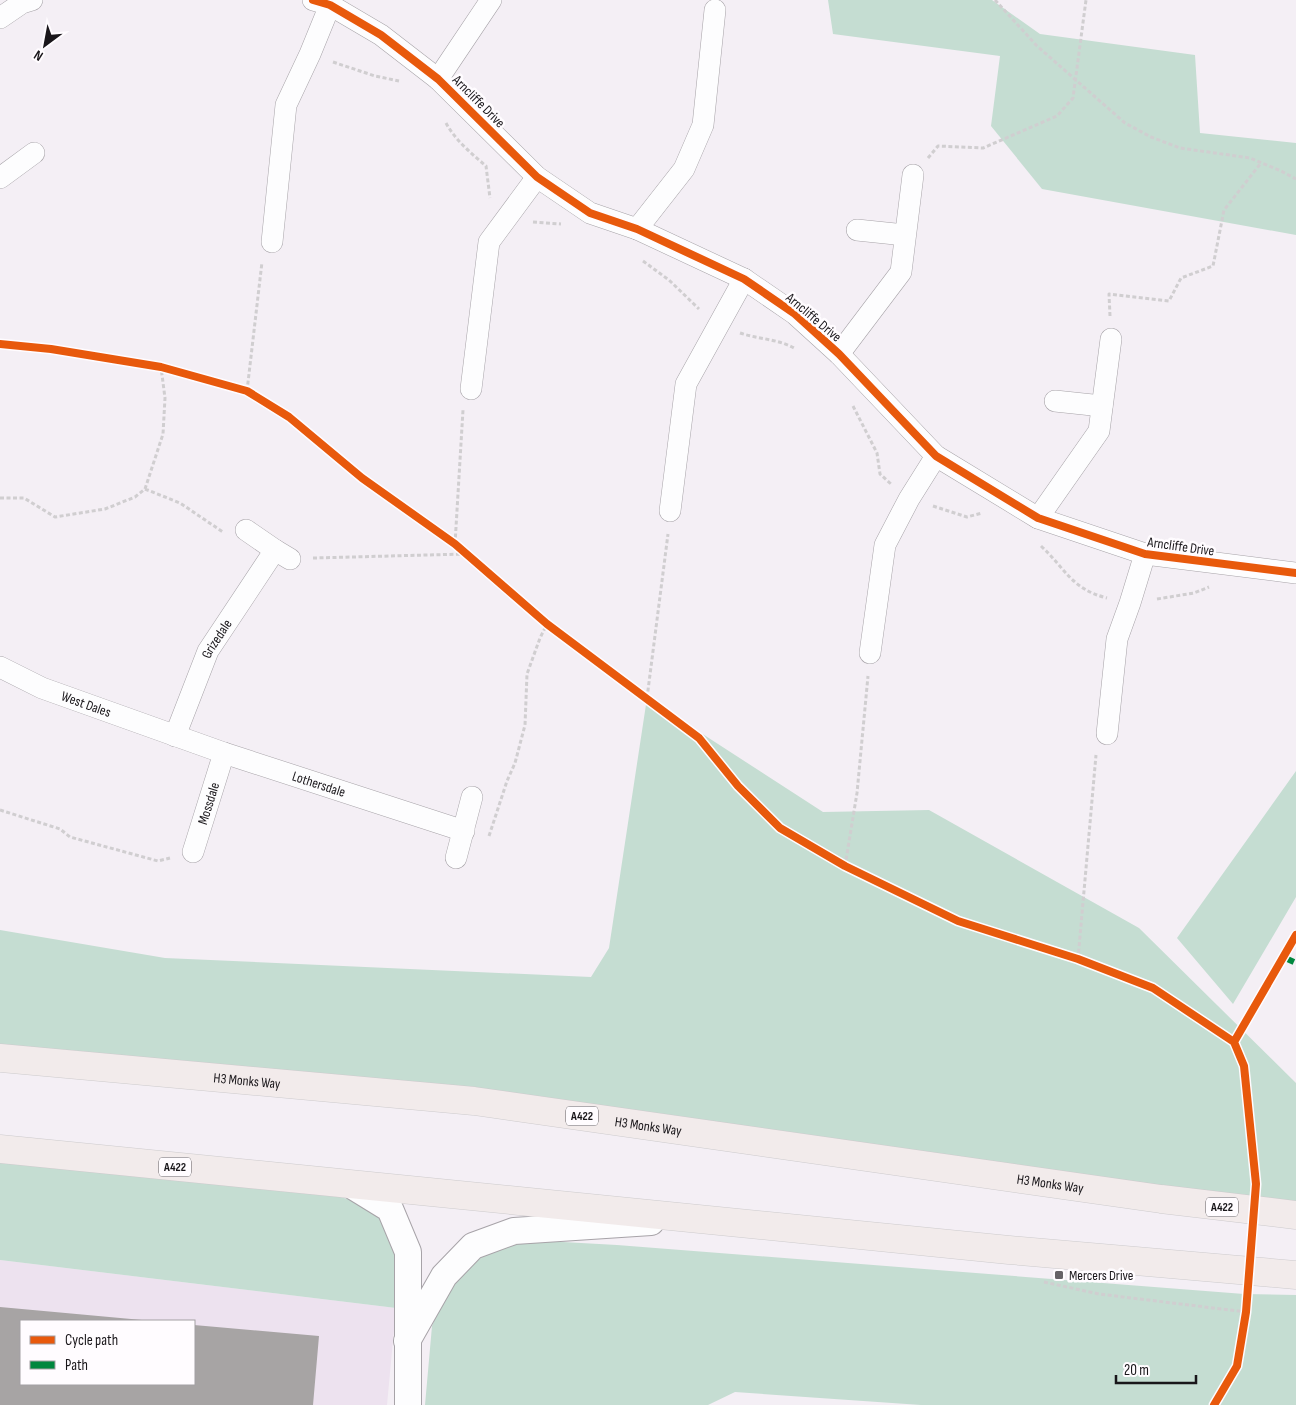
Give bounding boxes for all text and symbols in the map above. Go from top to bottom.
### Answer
north arrow [20,20,70,70]
text: N [31,46,46,65]
street label: Arncliffe Drive [448,71,508,131]
street label: Arncliffe Drive [782,289,845,346]
street label: Arncliffe Drive [1145,533,1215,560]
street label: Grizedale [198,616,236,661]
street label: West Dales [59,688,113,721]
street label: Lothersdale [290,768,348,801]
street label: Mossdale [194,780,223,827]
street label: H3 Monks Way [213,1069,282,1092]
road number: A422 [566,1106,598,1126]
street label: H3 Monks Way [614,1113,683,1140]
road number: A422 [159,1158,191,1176]
street label: H3 Monks Way [1016,1171,1085,1197]
road number: A422 [1206,1198,1238,1216]
place label: Mercers Drive [1069,1267,1133,1284]
marker: Mercers Drive [1053,1269,1065,1281]
legend [20,1320,195,1385]
text: Cycle path [65,1331,118,1350]
scale bar [1116,1352,1196,1384]
text: Path [65,1356,88,1375]
text: 20 m [1124,1361,1149,1380]

